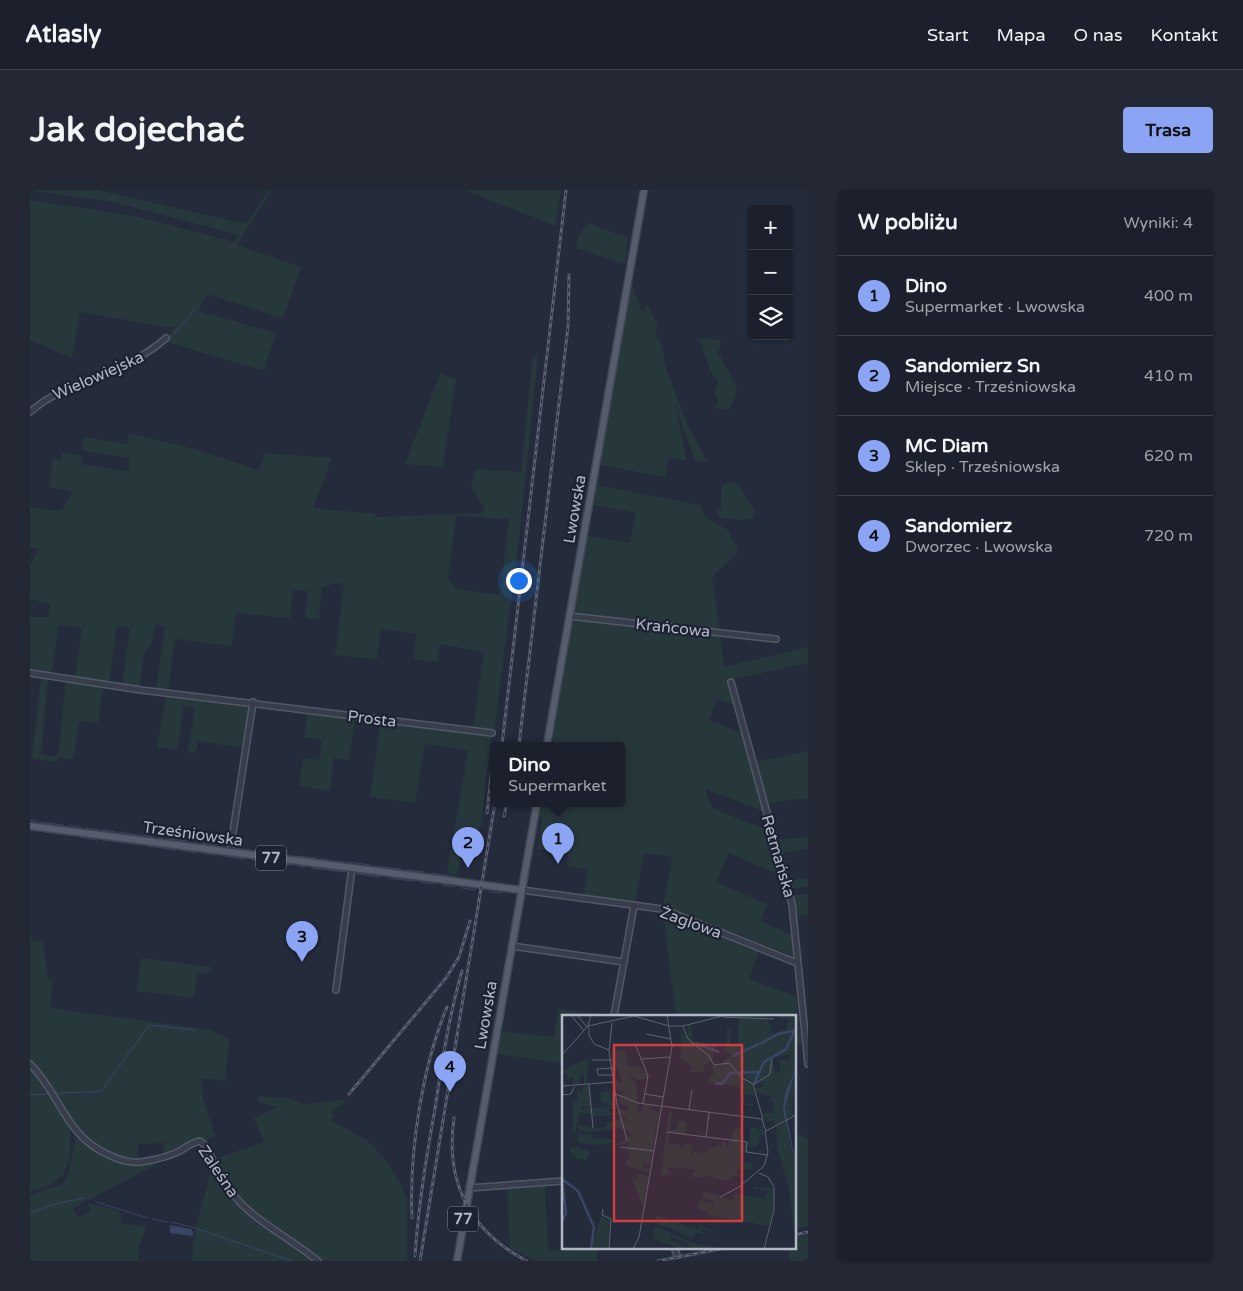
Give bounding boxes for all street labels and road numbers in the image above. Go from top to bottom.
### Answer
street label: Wielowiejska [50,347,147,405]
street label: Lwowska [559,473,591,545]
street label: Krańcowa [634,614,711,642]
street label: Prosta [346,706,397,732]
street label: Retmańska [757,813,799,900]
street label: Trześniowska [142,817,244,851]
road number: 77 [256,846,286,870]
street label: Żaglowa [657,903,724,943]
street label: Lwowska [470,979,502,1051]
street label: Zaleśna [193,1142,243,1201]
road number: 77 [448,1206,478,1232]

